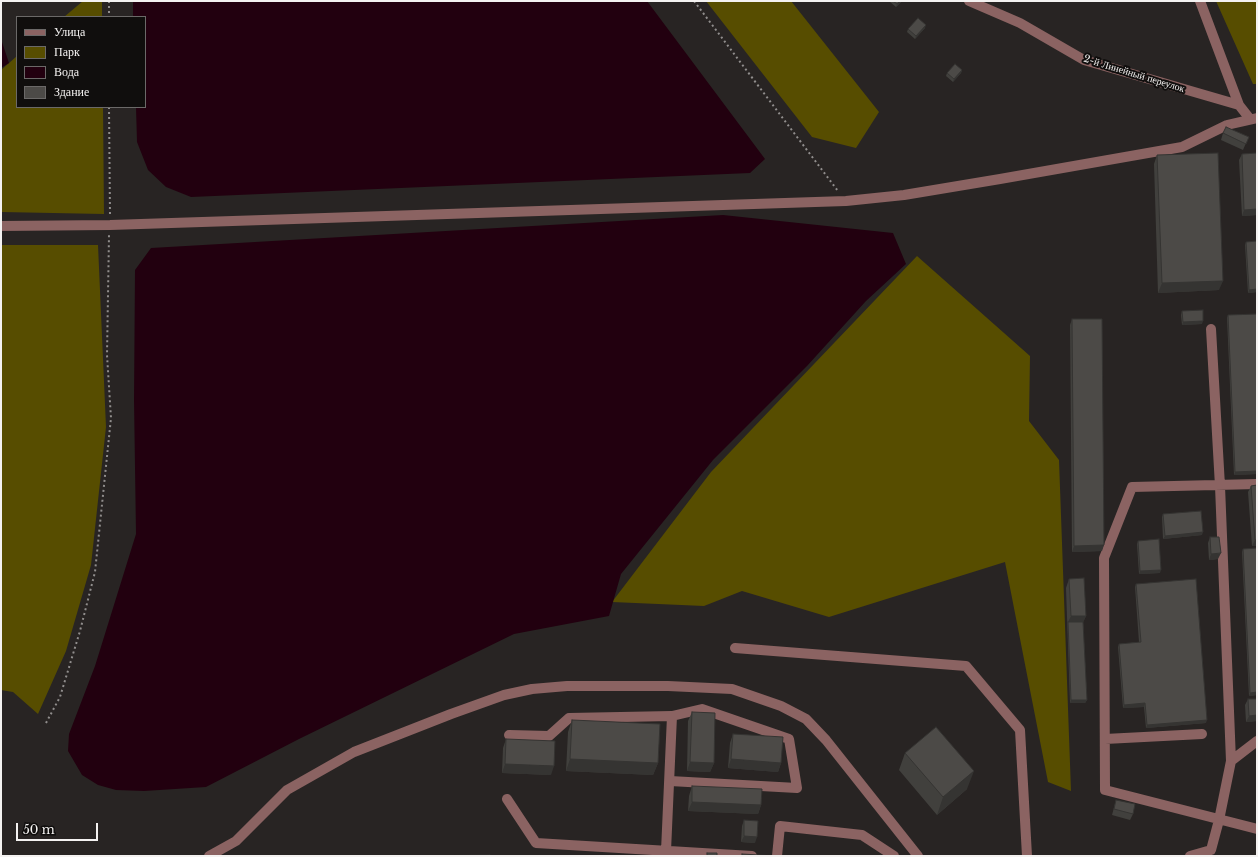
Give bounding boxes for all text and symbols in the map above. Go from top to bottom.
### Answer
legend [16,16,146,108]
text: Улица [54,24,85,39]
text: Парк [54,44,80,59]
street label: 2-й Линейный переулок [1082,53,1186,95]
text: Вода [54,64,79,79]
text: Здание [54,84,89,99]
scale bar [18,815,100,841]
text: 50 m [23,822,55,837]

